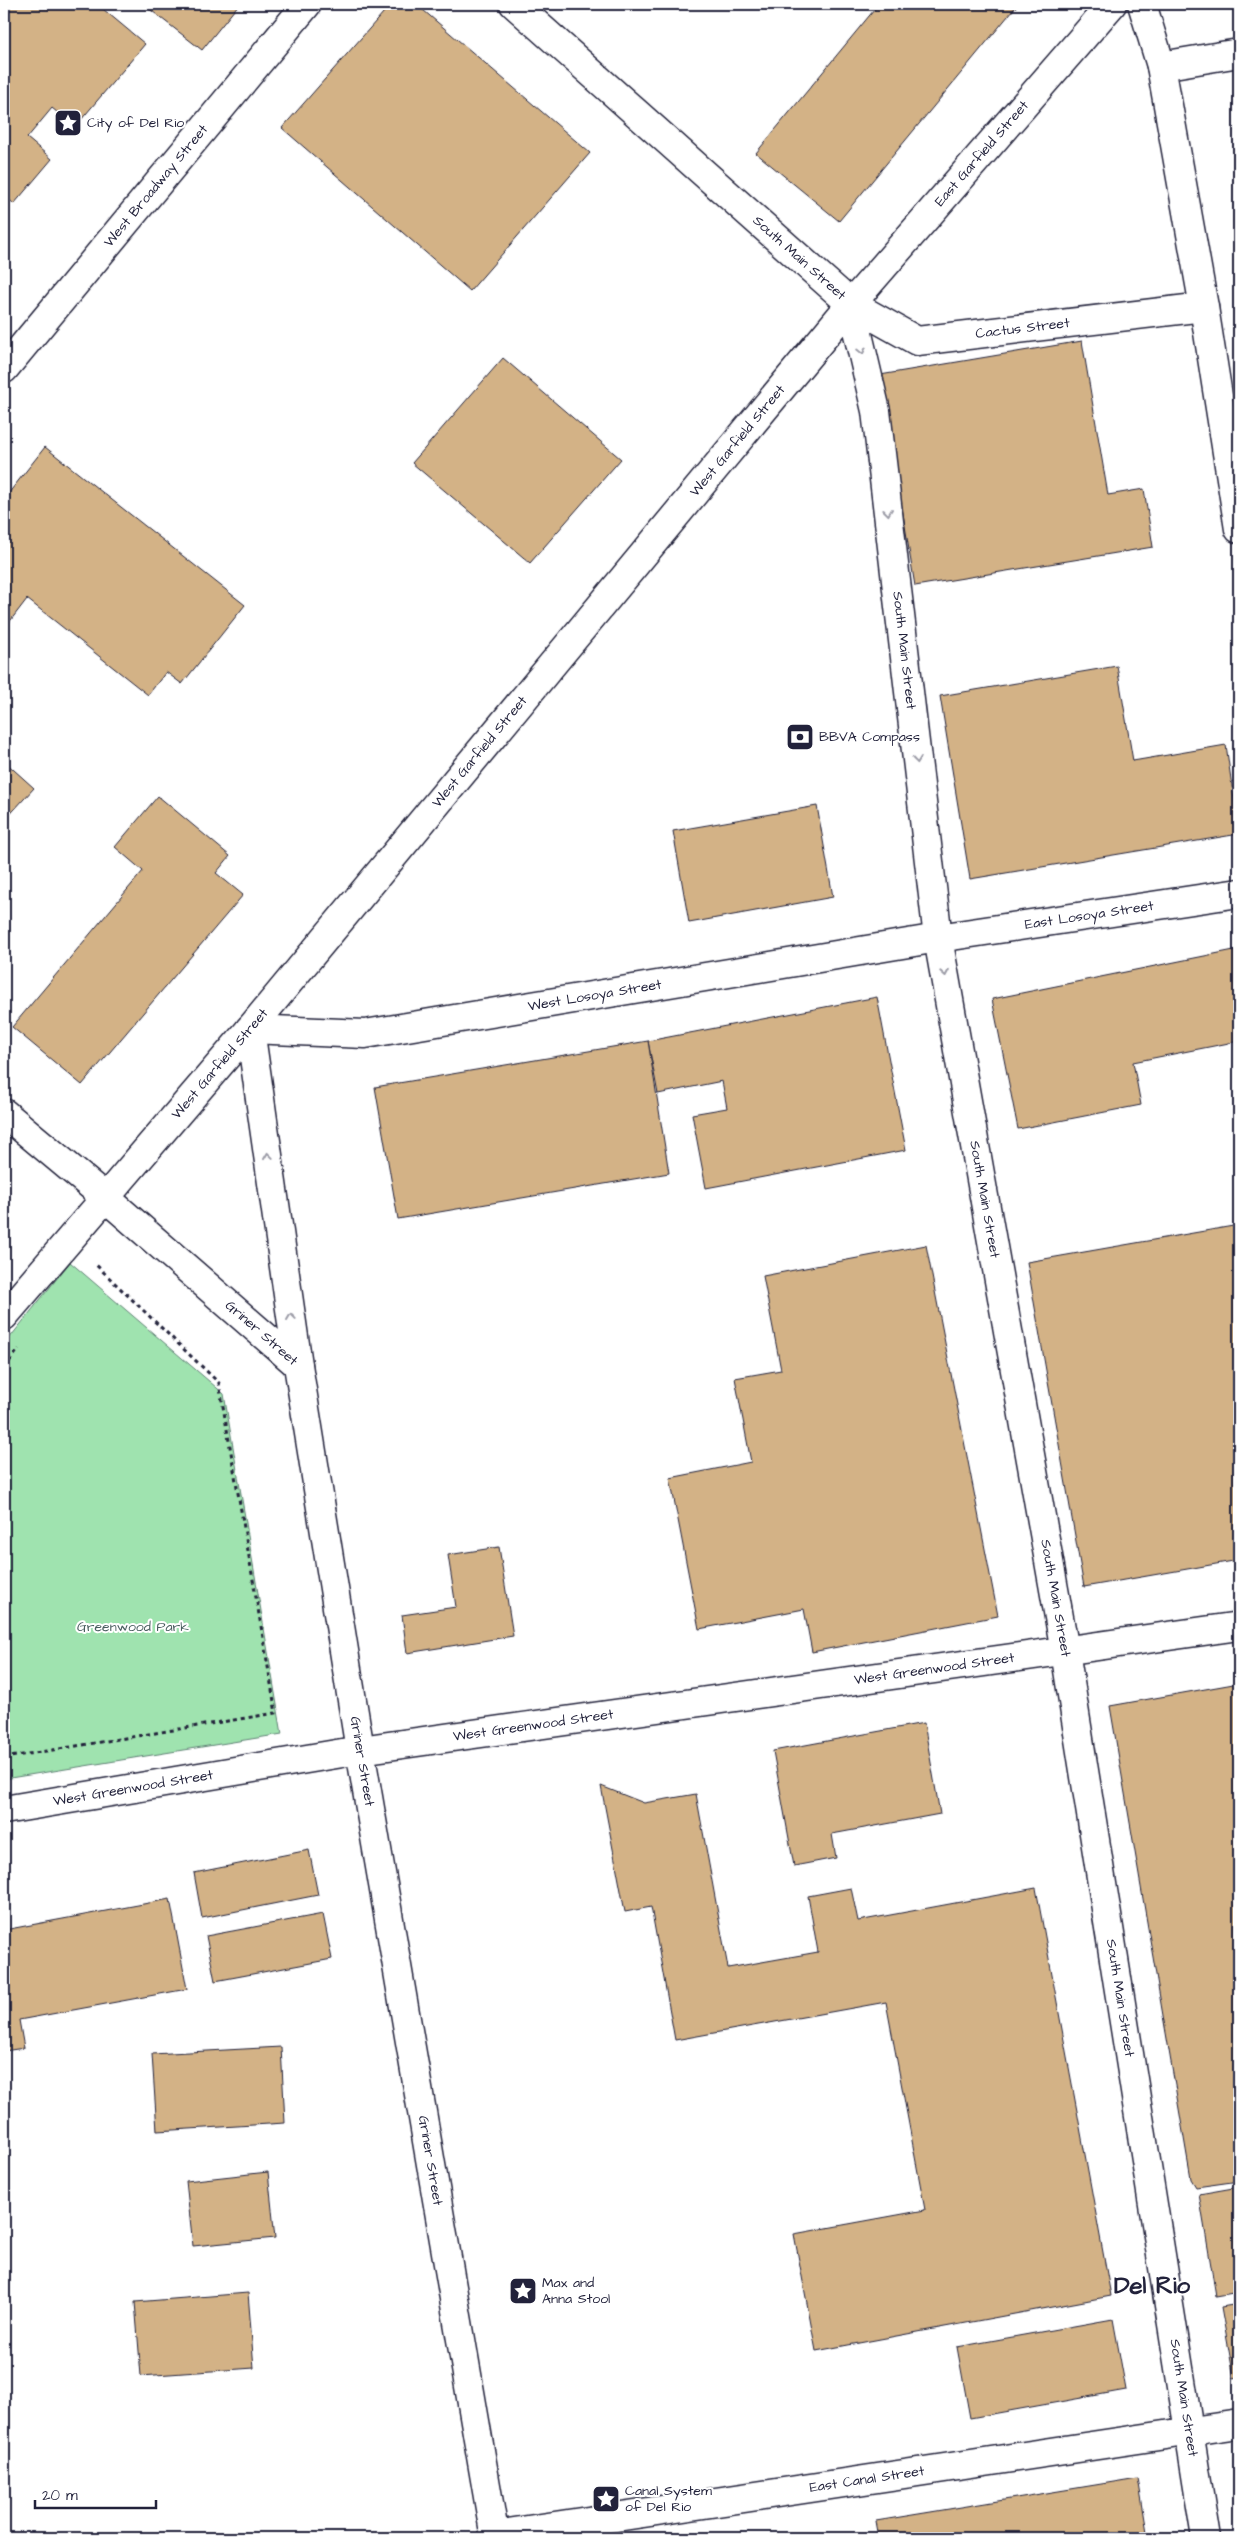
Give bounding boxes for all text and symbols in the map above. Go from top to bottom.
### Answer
street label: East Garfield Street [930,96,1034,211]
place icon: City of Del Rio [53,108,83,138]
place label: City of Del Rio [87,113,184,133]
street label: West Broadway Street [99,120,213,251]
street label: South Main Street [748,211,851,305]
street label: Cactus Street [974,313,1071,344]
one-way arrow [856,347,867,356]
street label: West Garfield Street [685,380,790,501]
one-way arrow [882,508,893,516]
street label: South Main Street [887,590,921,711]
street label: West Garfield Street [427,691,532,812]
bank icon: BBVA Compass [785,722,815,752]
place label: BBVA Compass [819,727,920,747]
one-way arrow [911,756,922,764]
street label: East Losoya Street [1024,896,1155,935]
one-way arrow [939,969,949,977]
street label: West Losoya Street [526,974,663,1017]
street label: West Garfield Street [167,1004,273,1124]
street label: South Main Street [964,1139,1005,1260]
one-way arrow [263,1151,274,1159]
street label: Griner Street [221,1296,302,1371]
one-way arrow [286,1312,297,1320]
street label: South Main Street [1035,1538,1076,1659]
park label: Greenwood Park [77,1617,189,1637]
street label: West Greenwood Street [853,1648,1016,1690]
street label: West Greenwood Street [452,1704,615,1747]
street label: Griner Street [345,1715,380,1808]
street label: West Greenwood Street [52,1765,215,1812]
street label: South Main Street [1101,1938,1139,2059]
street label: Griner Street [413,2114,448,2207]
district label: Del Rio [1114,2269,1191,2303]
place label: Max and Anna Stool [542,2273,610,2309]
place icon: Max and Anna Stool [508,2276,538,2306]
street label: South Main Street [1165,2338,1203,2458]
street label: East Canal Street [808,2461,926,2498]
scale bar [35,2477,156,2509]
place label: Canal System of Del Rio [625,2481,712,2517]
place icon: Canal System of Del Rio [591,2484,621,2514]
text: 20 m [42,2485,78,2506]

